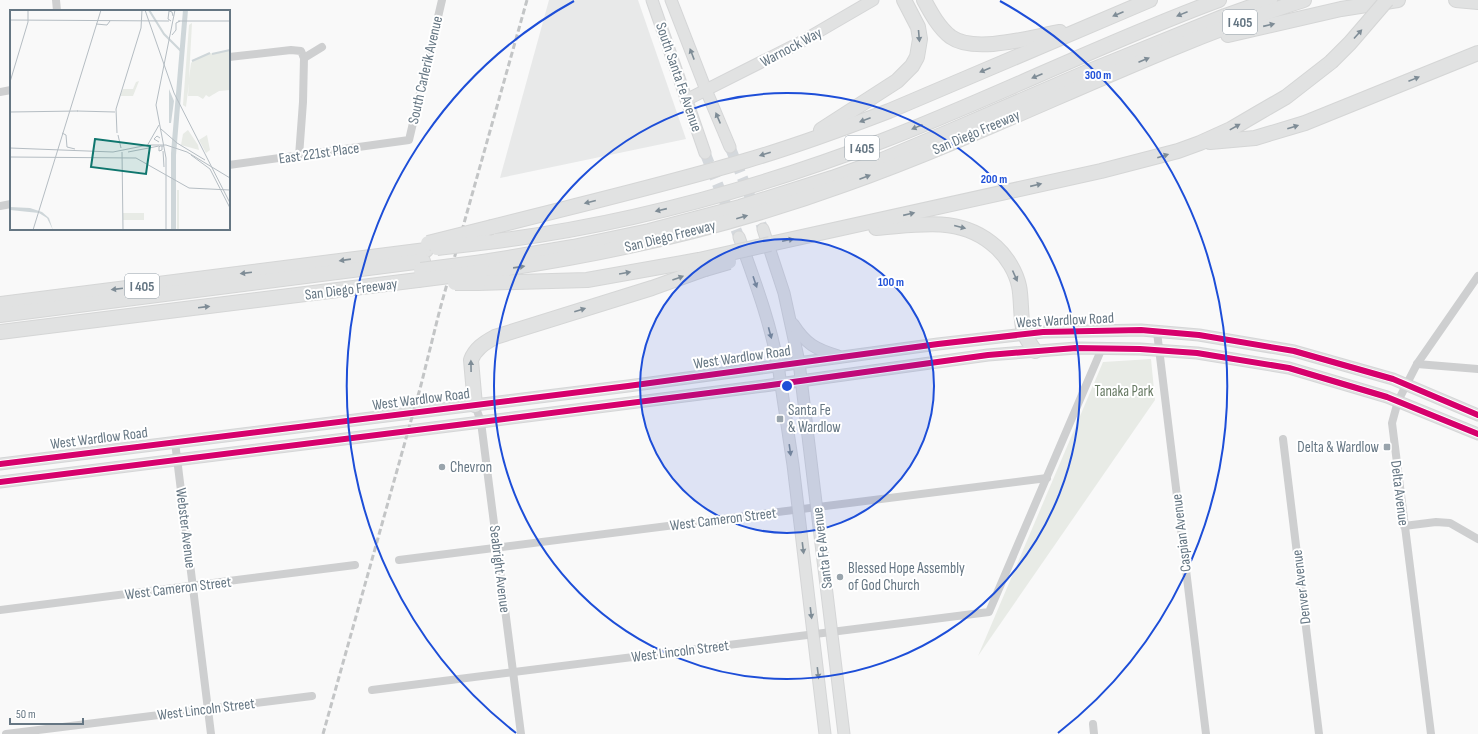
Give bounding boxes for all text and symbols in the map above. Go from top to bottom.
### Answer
inset map [10,10,230,230]
road number: I 405 [1223,10,1257,34]
one-way arrow [1111,11,1123,17]
one-way arrow [1176,12,1188,18]
street label: South Carlerik Avenue [404,14,447,126]
street label: South Santa Fe Avenue [651,20,706,134]
one-way arrow [1263,22,1275,28]
street label: Warnock Way [757,23,825,72]
one-way arrow [915,29,922,42]
one-way arrow [1354,29,1363,39]
one-way arrow [688,47,694,59]
one-way arrow [1139,57,1150,63]
one-way arrow [980,67,991,73]
text: 300 m [1085,68,1111,83]
one-way arrow [1031,73,1042,79]
one-way arrow [1408,76,1420,82]
street label: San Diego Freeway [930,105,1023,159]
one-way arrow [715,113,721,124]
one-way arrow [859,117,871,123]
one-way arrow [1229,123,1241,130]
one-way arrow [1287,123,1299,129]
one-way arrow [911,124,923,130]
road number: I 405 [845,136,879,160]
street label: East 221st Place [278,138,360,169]
one-way arrow [759,151,771,157]
one-way arrow [1157,153,1169,159]
text: 200 m [981,172,1007,187]
one-way arrow [860,174,872,180]
one-way arrow [1030,182,1042,188]
one-way arrow [584,199,596,205]
one-way arrow [654,207,667,213]
one-way arrow [903,210,916,216]
one-way arrow [735,214,748,220]
street label: San Diego Freeway [623,216,718,257]
one-way arrow [954,225,966,231]
one-way arrow [782,237,794,243]
one-way arrow [338,257,351,263]
one-way arrow [513,264,525,270]
one-way arrow [240,270,252,276]
one-way arrow [619,270,631,276]
one-way arrow [1012,271,1018,282]
road number: I 405 [125,274,159,298]
street label: San Diego Freeway [304,274,399,305]
one-way arrow [673,275,685,281]
text: 100 m [878,275,904,290]
one-way arrow [752,277,758,289]
one-way arrow [111,286,123,292]
one-way arrow [198,304,210,310]
one-way arrow [574,307,586,313]
street label: West Wardlow Road [1016,308,1115,333]
one-way arrow [767,327,773,339]
street label: West Wardlow Road [692,341,792,374]
one-way arrow [468,359,474,372]
centre of rings [780,379,794,393]
park label: Tanaka Park [1095,382,1154,401]
street label: West Wardlow Road [371,384,471,415]
place label: Santa Fe & Wardlow [788,401,841,437]
marker: Santa Fe & Wardlow [775,414,785,424]
street label: West Wardlow Road [49,423,149,454]
place label: Delta & Wardlow [1297,438,1380,457]
marker: Delta & Wardlow [1382,442,1392,452]
one-way arrow [787,444,794,456]
place label: Chevron [450,458,492,477]
street label: Delta Avenue [1386,459,1413,527]
marker: Chevron [437,462,447,472]
street label: Webster Avenue [171,487,200,569]
street label: Caspian Avenue [1167,493,1196,573]
street label: West Cameron Street [669,503,778,535]
street label: Santa Fe Avenue [808,506,837,590]
street label: Seabright Avenue [485,524,514,614]
one-way arrow [800,542,806,554]
street label: Denver Avenue [1288,549,1315,625]
place label: Blessed Hope Assembly of God Church [848,559,965,595]
street label: West Cameron Street [124,572,233,604]
marker: Blessed Hope Assembly of God Church [835,572,845,582]
one-way arrow [807,607,814,619]
street label: West Lincoln Street [630,636,730,667]
one-way arrow [815,667,821,679]
street label: West Lincoln Street [156,694,256,725]
scale bar [10,700,83,726]
text: 50 m [16,707,36,722]

